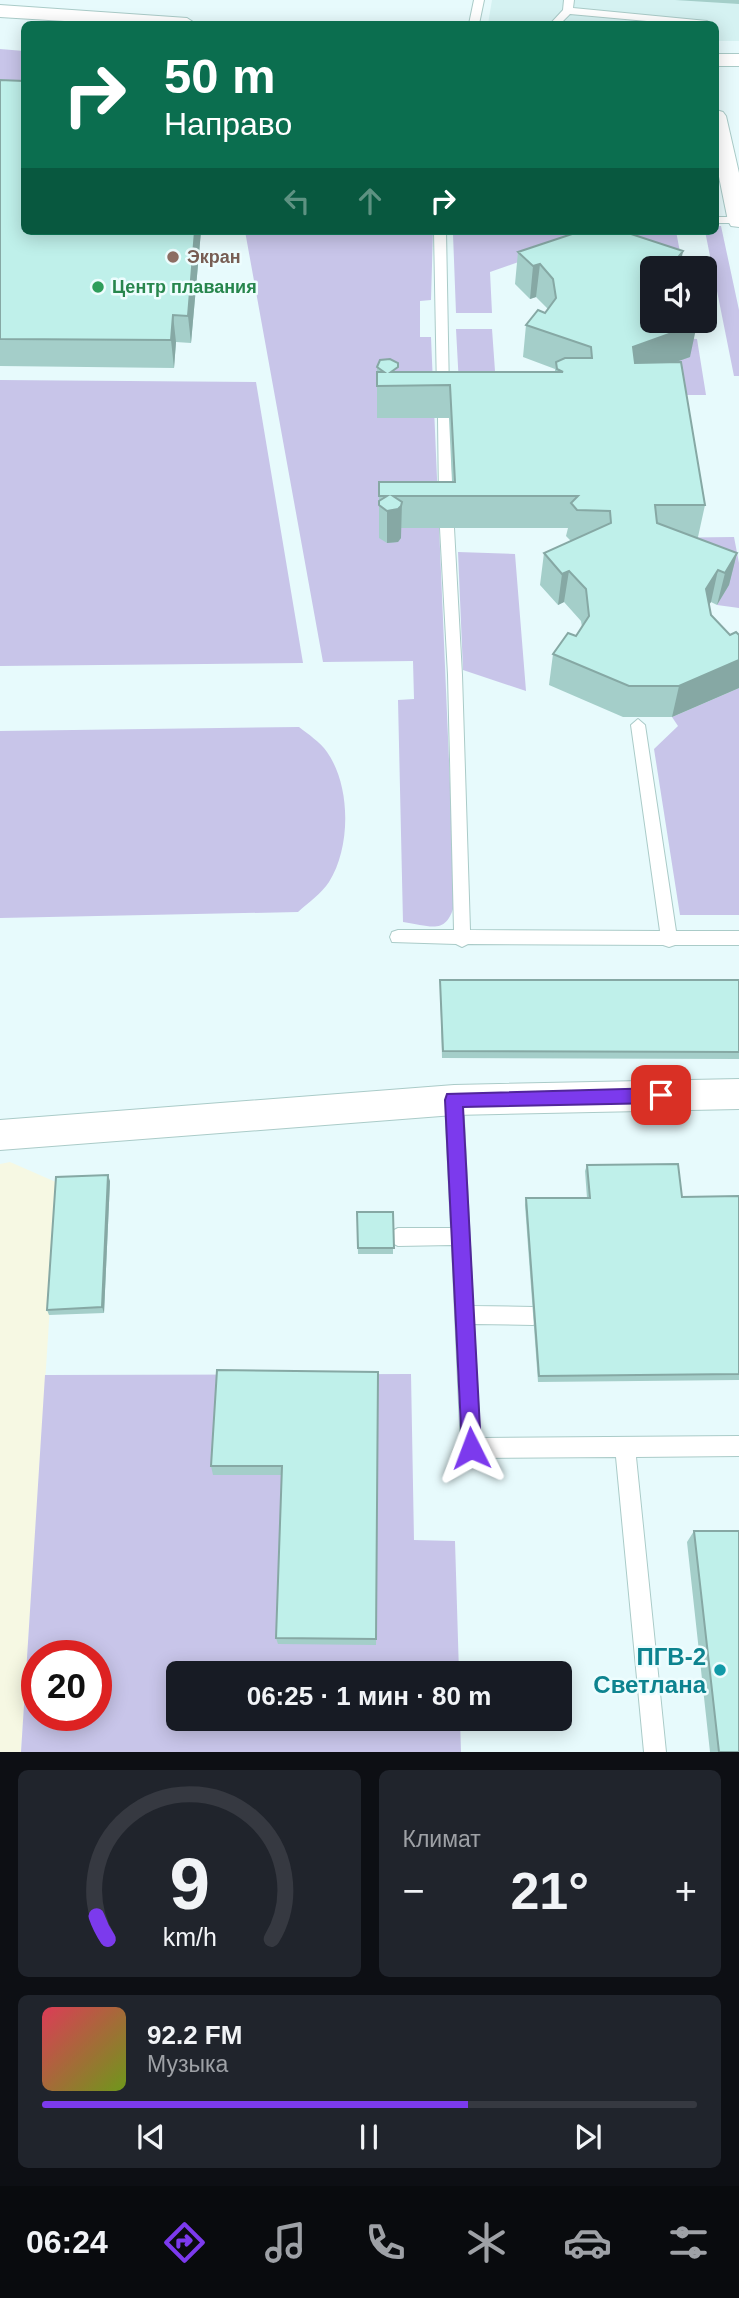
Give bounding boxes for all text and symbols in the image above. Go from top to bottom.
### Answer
icon: right [49,49,140,140]
text: 50 m [164,49,276,103]
text: Направо [164,106,292,142]
icon: left [278,182,316,220]
icon: ahead [351,182,389,220]
icon: right [424,182,462,220]
place label: Экран [187,247,241,267]
marker: Экран [165,249,181,265]
map controls [640,256,717,333]
button: sound [640,256,717,333]
place label: Центр плавания [112,277,257,297]
marker: Центр плавания [90,279,106,295]
pin [631,1065,691,1125]
icon: arrive [642,1076,680,1114]
position arrow [434,1411,508,1485]
speed limit sign: 20 [21,1640,112,1731]
place label: ПГВ-2 Светлана [593,1643,707,1698]
marker: ПГВ-2 Светлана [712,1662,728,1678]
text: 06:25 · 1 мин · 80 m [247,1681,491,1711]
text: Климат [403,1826,481,1852]
text: 9 [169,1844,210,1925]
text: 21° [510,1862,589,1920]
text: − [403,1870,425,1912]
text: + [675,1870,697,1912]
text: km/h [162,1923,216,1951]
text: 92.2 FM [147,2020,242,2050]
text: Музыка [147,2051,228,2077]
icon: previous [132,2118,170,2156]
icon: pause [350,2118,388,2156]
icon: next [569,2118,607,2156]
icon: directions [160,2218,209,2267]
icon: music [261,2218,310,2267]
icon: phone [361,2218,410,2267]
icon: climate [462,2218,511,2267]
icon: car [563,2218,612,2267]
icon: filters [664,2218,713,2267]
text: 06:24 [26,2224,108,2260]

